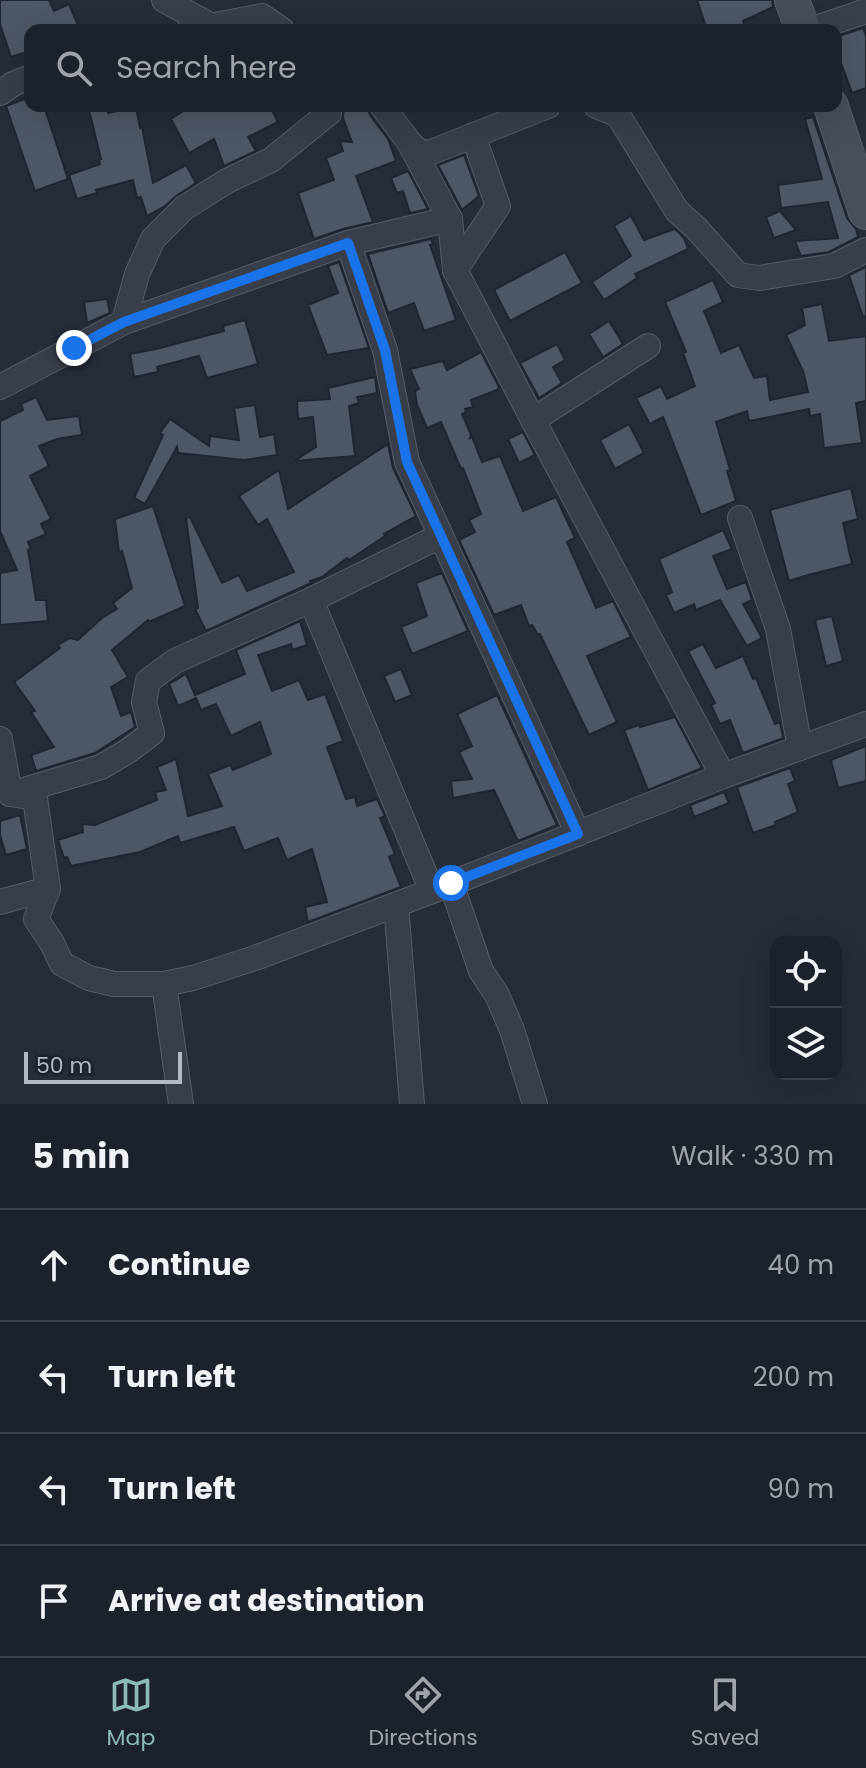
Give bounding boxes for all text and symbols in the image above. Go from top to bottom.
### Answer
search box [24,24,842,112]
icon: search [52,46,96,90]
text: Search here [116,46,297,89]
route end [56,330,92,366]
route start [433,865,469,901]
map controls [770,936,842,1080]
button: locate [770,936,842,1008]
button: layers [770,1008,842,1080]
scale bar [24,1048,182,1084]
text: 50 m [36,1050,92,1081]
text: 5 min [32,1132,130,1180]
text: Walk · 330 m [671,1138,834,1174]
icon: ahead [32,1243,76,1287]
text: Continue [108,1243,250,1286]
text: 40 m [768,1247,834,1283]
icon: left [32,1355,76,1399]
text: Turn left [108,1355,236,1398]
text: 200 m [753,1359,834,1395]
icon: left [32,1467,76,1511]
text: Turn left [108,1467,236,1510]
text: 90 m [768,1471,834,1507]
icon: arrive [32,1579,76,1623]
text: Arrive at destination [108,1579,425,1622]
tab: Map [107,1673,155,1754]
tab: Directions [368,1673,478,1754]
tab: Saved [691,1673,759,1754]

